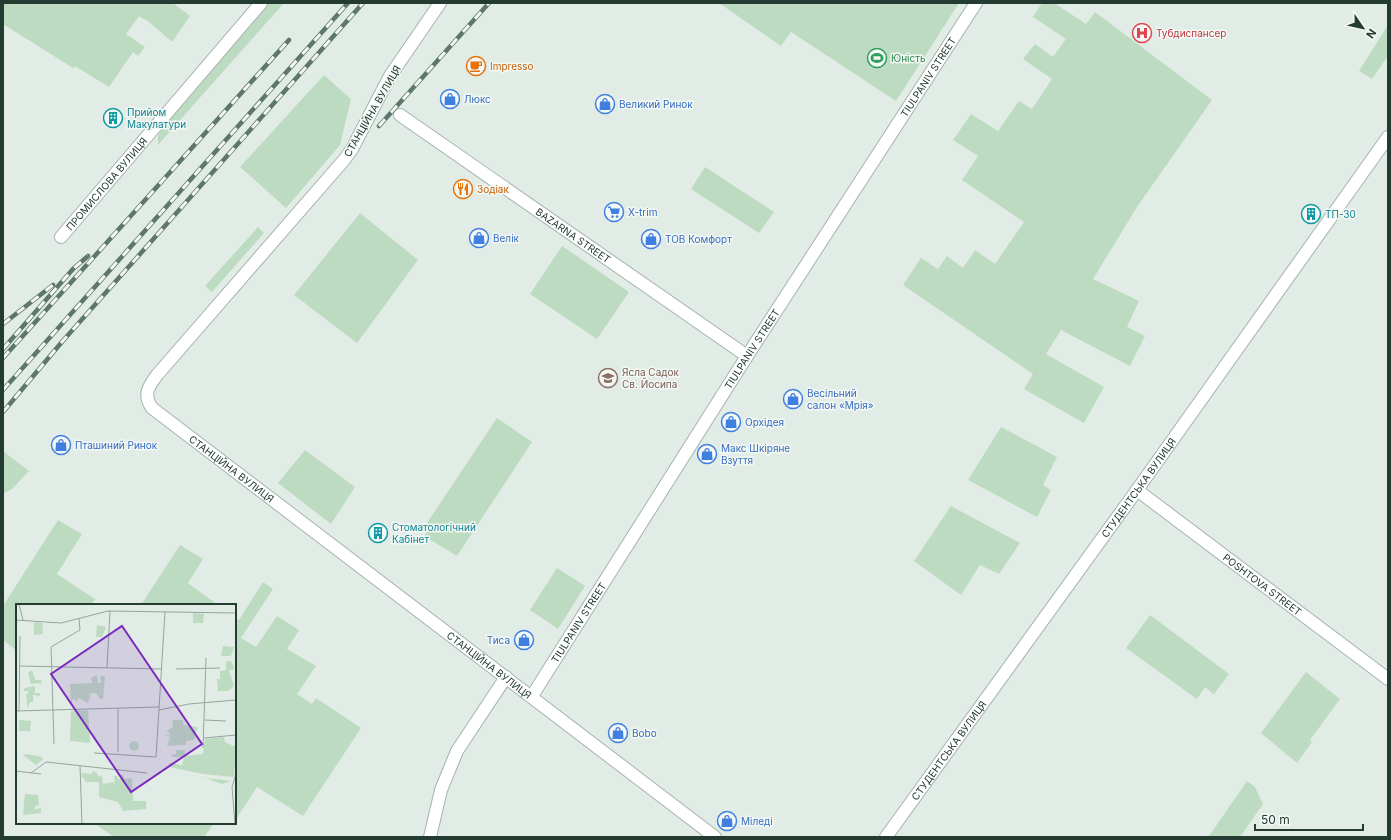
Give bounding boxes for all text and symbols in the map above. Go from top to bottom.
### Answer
north arrow [1343,8,1383,48]
hospital icon: Тубдиспансер [1131,22,1153,44]
text: N [1363,26,1379,41]
place label: Тубдиспансер [1156,27,1226,39]
street label: TIULPANIV STREET [898,35,958,119]
sports icon: Юність [866,47,888,69]
place label: Юність [891,52,926,64]
cafe icon: Impresso [465,55,487,77]
place label: Impresso [490,60,534,72]
street label: СТАНЦІЙНА ВУЛИЦЯ [340,63,403,159]
shop icon: Люкс [439,88,461,110]
place label: Люкс [464,93,491,105]
shop icon: Великий Ринок [594,93,616,115]
place label: Великий Ринок [619,98,693,110]
place label: Прийом Макулатури [127,106,186,130]
building icon: Прийом Макулатури [102,107,124,129]
street label: ПРОМИСЛОВА ВУЛИЦЯ [63,135,149,233]
restaurant icon: Зодіак [452,178,474,200]
place label: Зодіак [477,183,509,195]
supermarket icon: X-trim [603,201,625,223]
building icon: ТП-30 [1300,203,1322,225]
street label: BAZARNA STREET [534,205,613,265]
place label: X-trim [628,206,657,218]
place label: ТП-30 [1325,208,1356,220]
shop icon: Велік [468,227,490,249]
shop icon: ТОВ Комфорт [640,228,662,250]
place label: Велік [493,232,520,244]
place label: ТОВ Комфорт [665,233,732,245]
street label: TIULPANIV STREET [722,307,782,391]
place label: Ясла Садок Св. Йосипа [622,366,680,390]
school or university icon: Ясла Садок Св. Йосипа [597,367,619,389]
place label: Весільний салон «Мрія» [807,387,874,411]
shop icon: Весільний салон «Мрія» [782,388,804,410]
shop icon: Орхідея [720,411,742,433]
place label: Орхідея [745,416,784,428]
street label: СТАНЦІЙНА ВУЛИЦЯ [187,433,276,505]
shop icon: Пташиний Ринок [50,434,72,456]
street label: СТУДЕНТСЬКА ВУЛИЦЯ [1099,436,1178,540]
place label: Пташиний Ринок [75,439,158,451]
place label: Макс Шкіряне Взуття [721,442,790,466]
shop icon: Макс Шкіряне Взуття [696,443,718,465]
place label: Стоматологічний Кабінет [392,521,476,545]
building icon: Стоматологічний Кабінет [367,522,389,544]
street label: POSHTOVA STREET [1221,551,1304,618]
street label: TIULPANIV STREET [549,580,608,665]
inset map [16,604,236,824]
street label: СТАНЦІЙНА ВУЛИЦЯ [445,629,534,701]
shop icon: Тиса [513,629,535,651]
place label: Тиса [487,634,510,646]
street label: СТУДЕНТСЬКА ВУЛИЦЯ [909,698,989,802]
shop icon: Bobo [607,722,629,744]
place label: Bobo [632,727,657,739]
scale bar [1255,806,1363,832]
shop icon: Міледі [716,810,738,832]
text: 50 m [1261,812,1290,827]
place label: Міледі [741,815,773,827]

